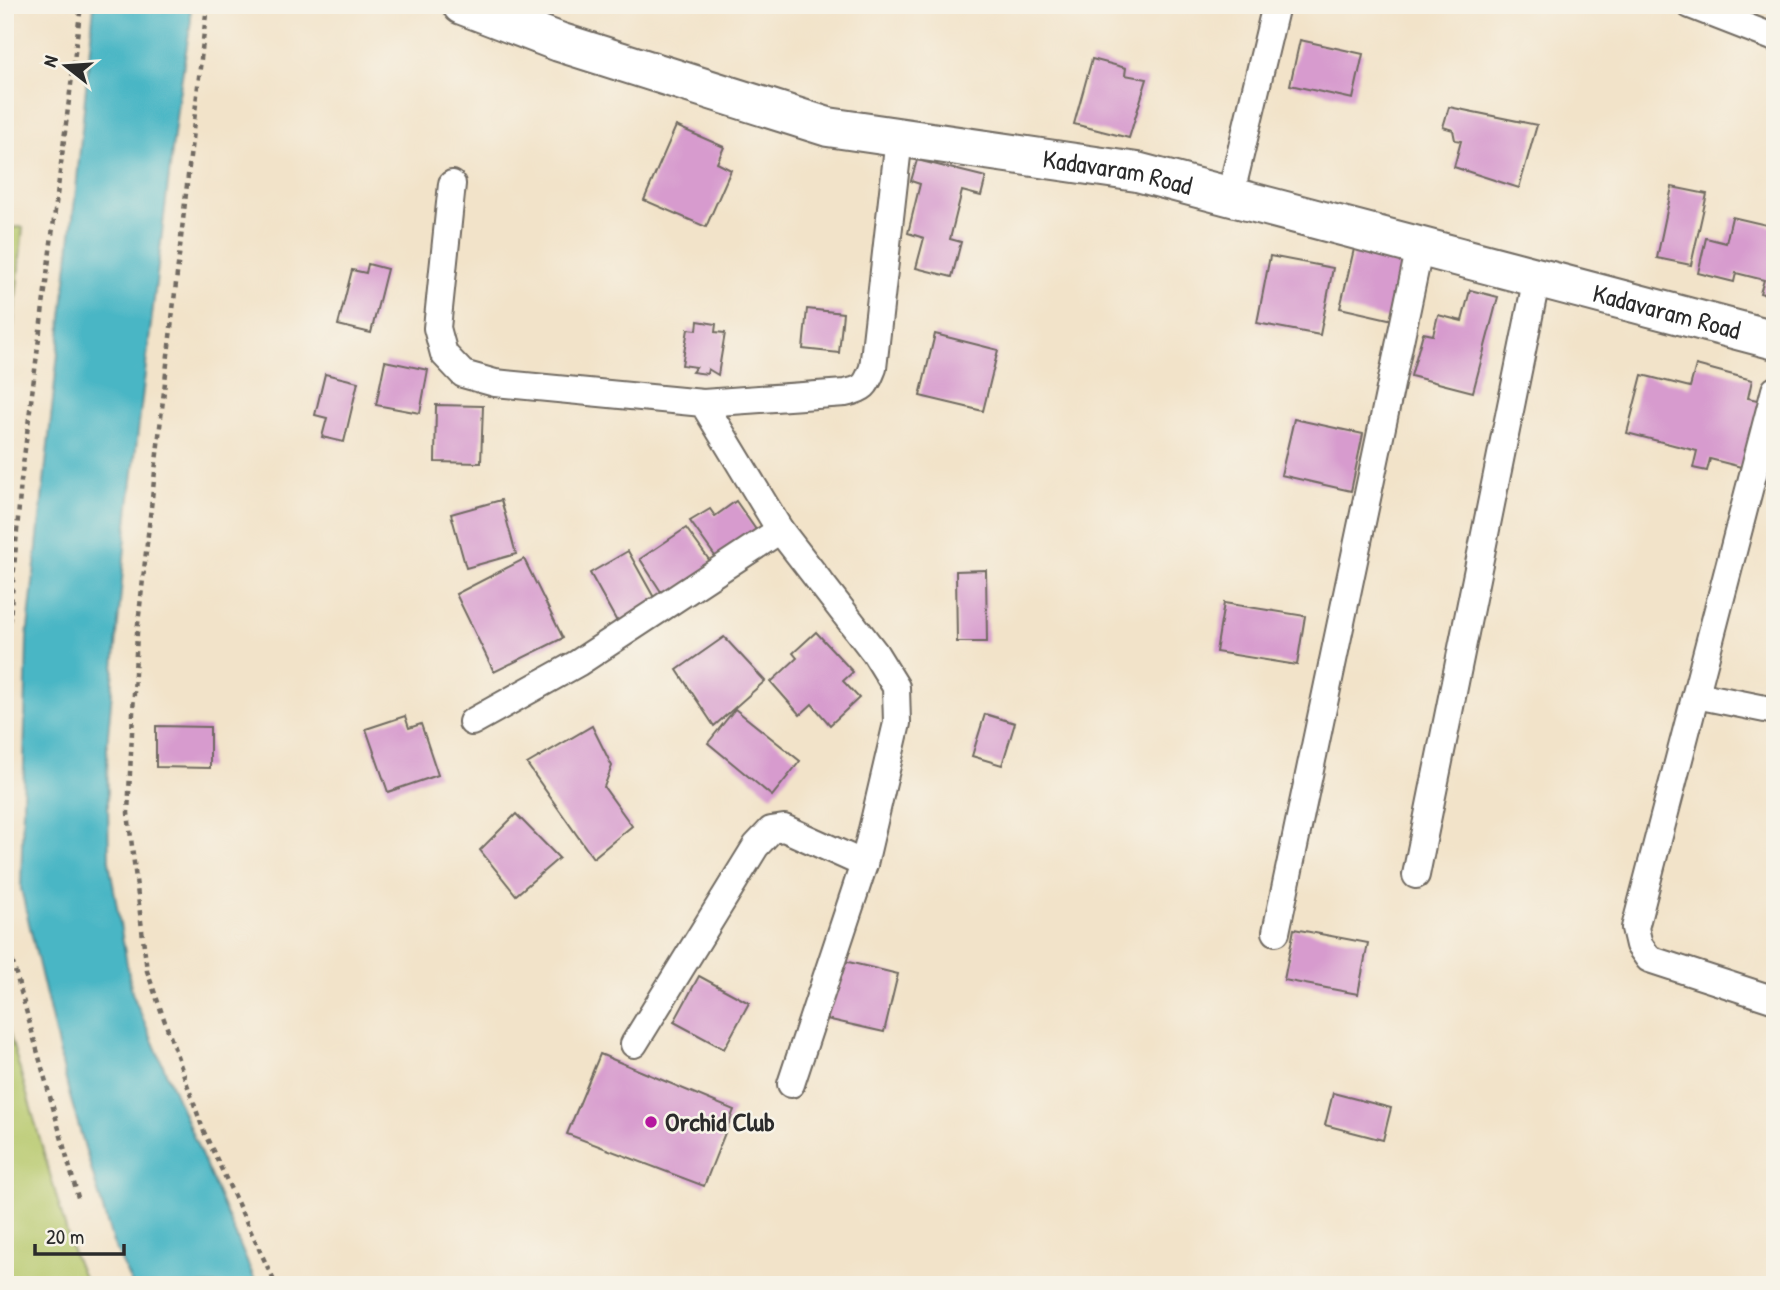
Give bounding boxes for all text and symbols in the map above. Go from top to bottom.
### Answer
north arrow [32,32,102,102]
text: N [36,52,64,70]
street label: Kadavaram Road [1041,141,1196,203]
street label: Kadavaram Road [1589,275,1744,347]
place label: Orchid Club [665,1104,775,1139]
marker: Orchid Club [643,1114,659,1130]
scale bar [35,1213,124,1257]
text: 20 m [46,1222,84,1251]

